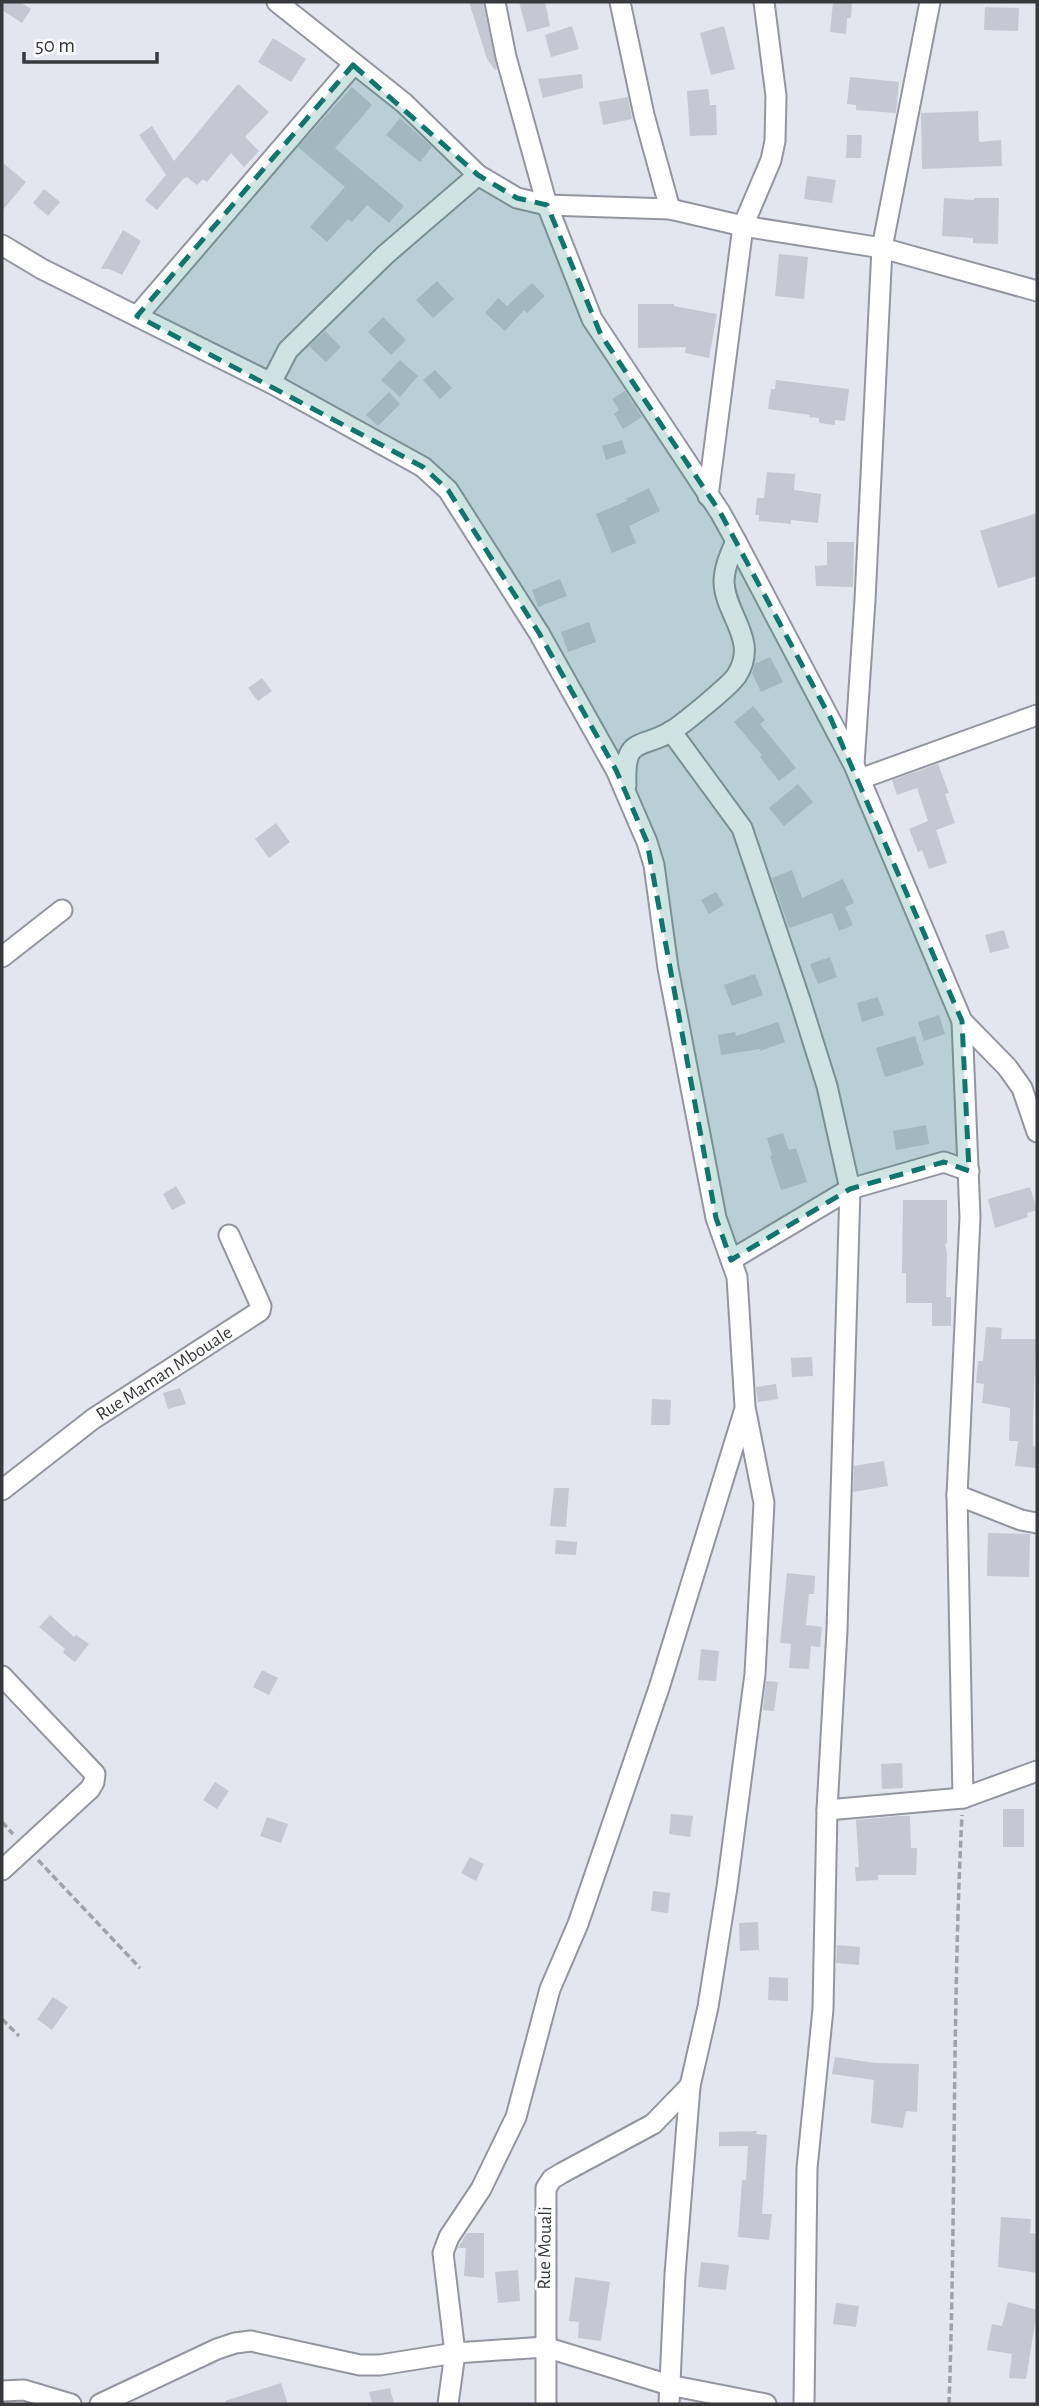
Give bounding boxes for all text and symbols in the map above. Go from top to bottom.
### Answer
scale bar [24,21,158,65]
text: 50 m [35,35,75,56]
street label: Rue Maman Mbouale [93,1322,236,1424]
street label: Rue Mouali [535,2206,555,2290]

